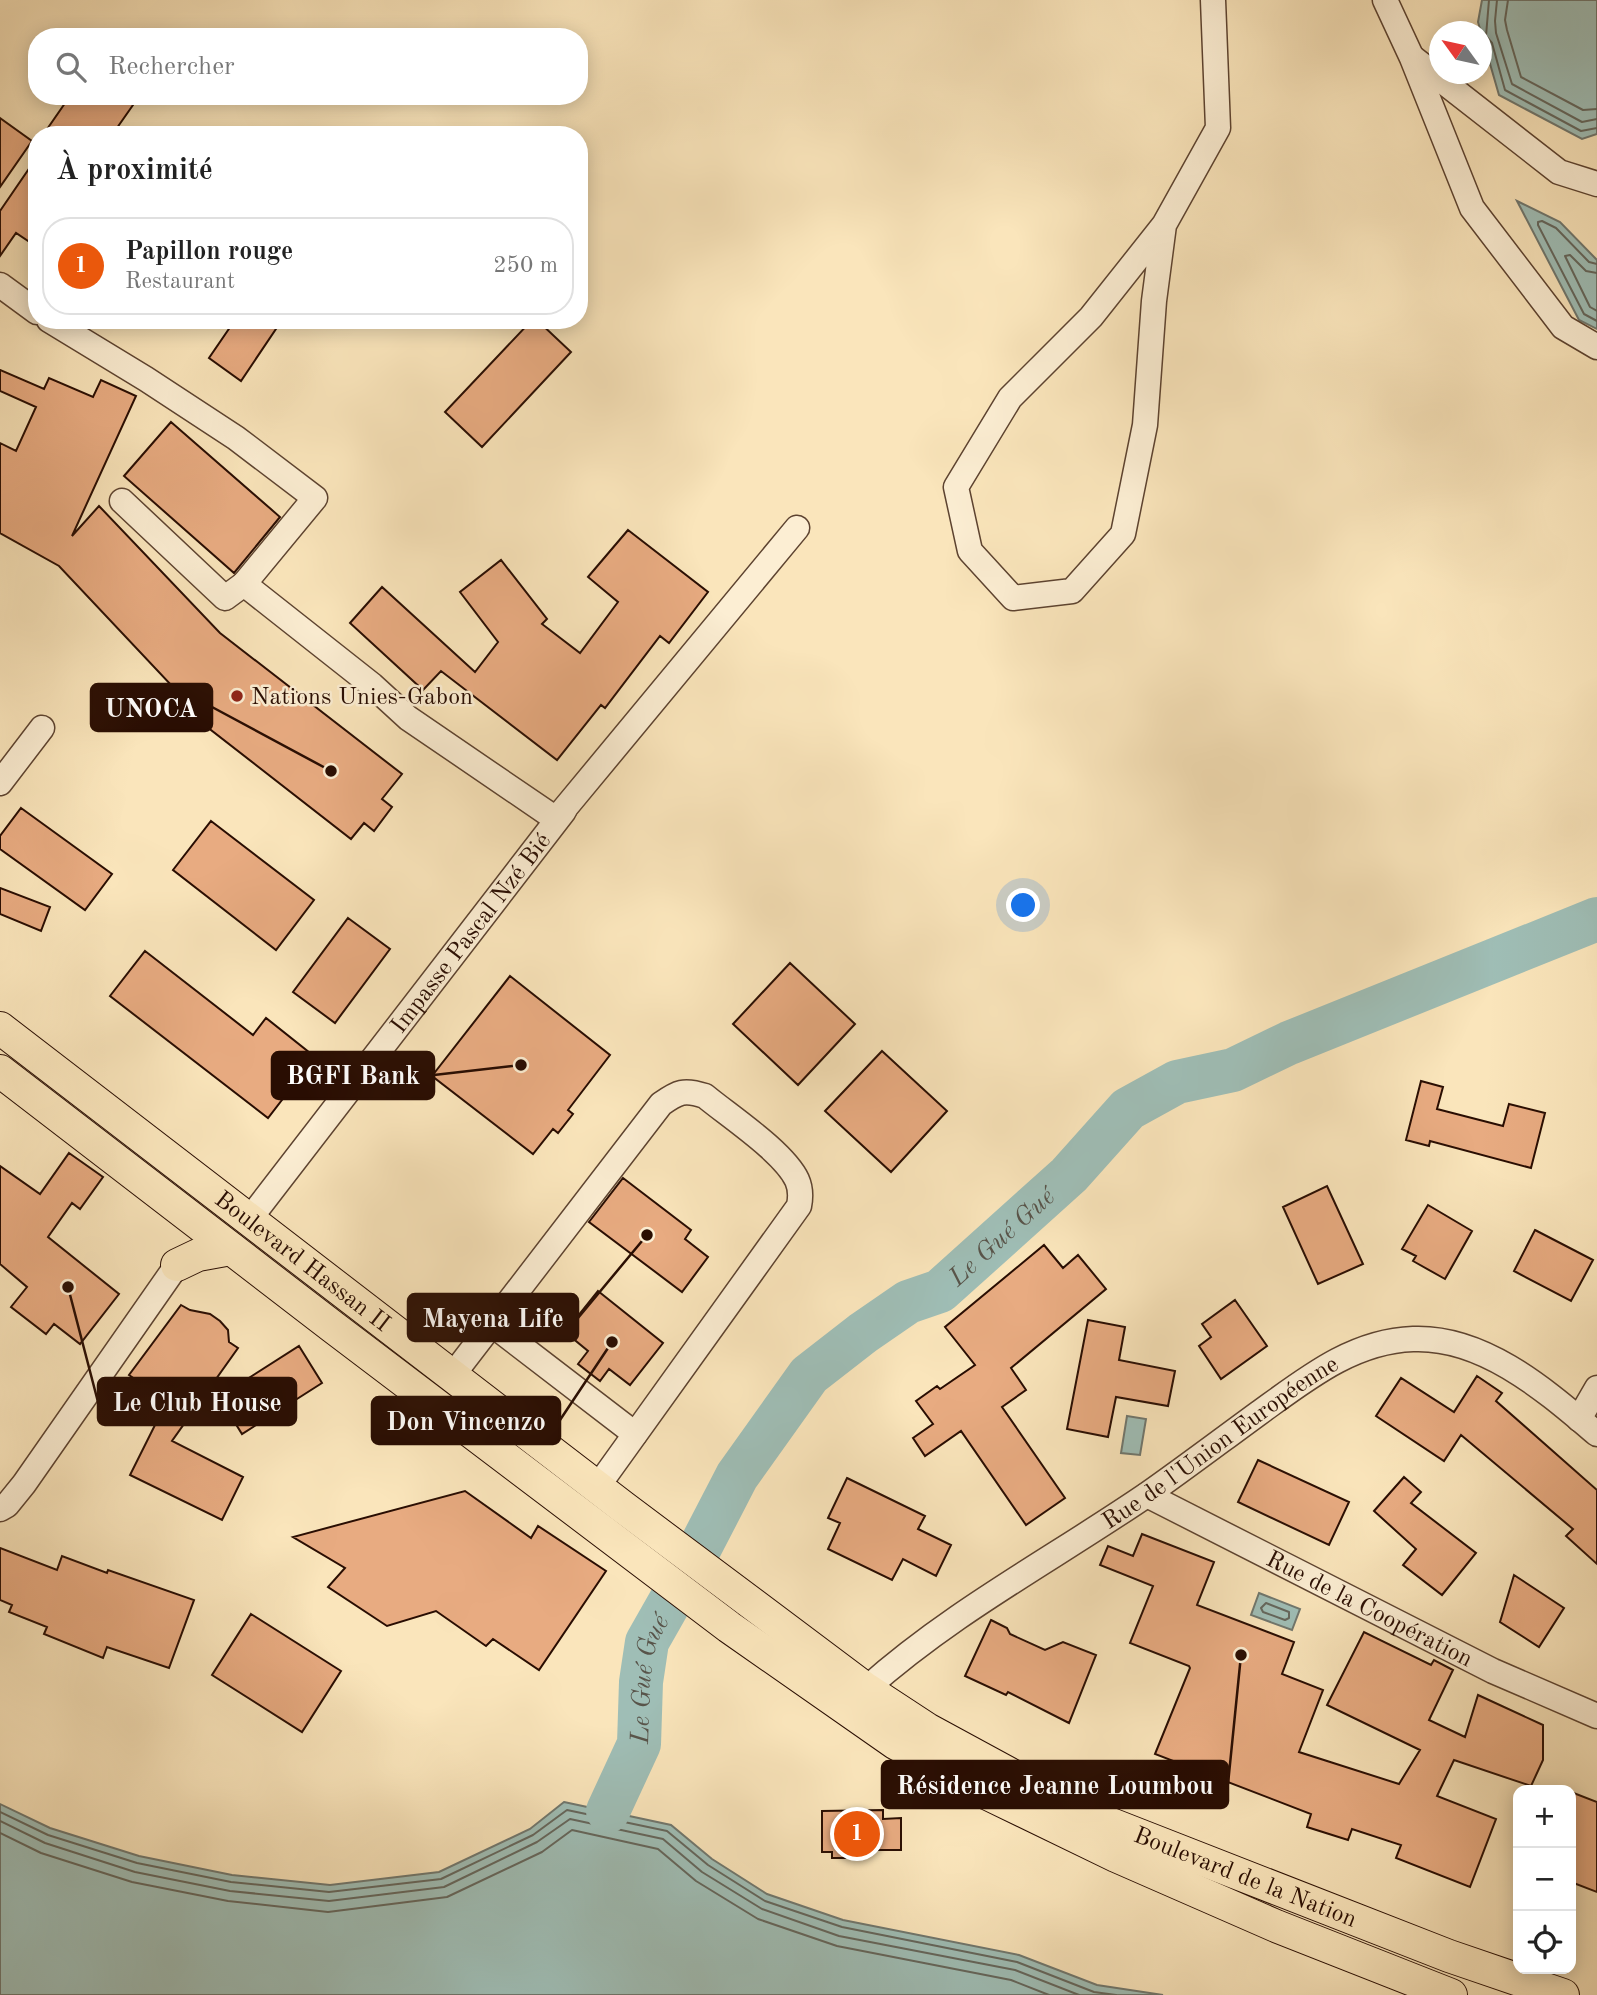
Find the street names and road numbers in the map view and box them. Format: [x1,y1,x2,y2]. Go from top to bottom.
street label: Impasse Pascal Nzé Bié [387,829,556,1038]
street label: Boulevard Hassan II [210,1188,394,1337]
street label: Rue de l'Union Européenne [1099,1353,1343,1535]
street label: Rue de la Coopération [1262,1548,1476,1673]
street label: Boulevard de la Nation [1130,1824,1360,1933]

